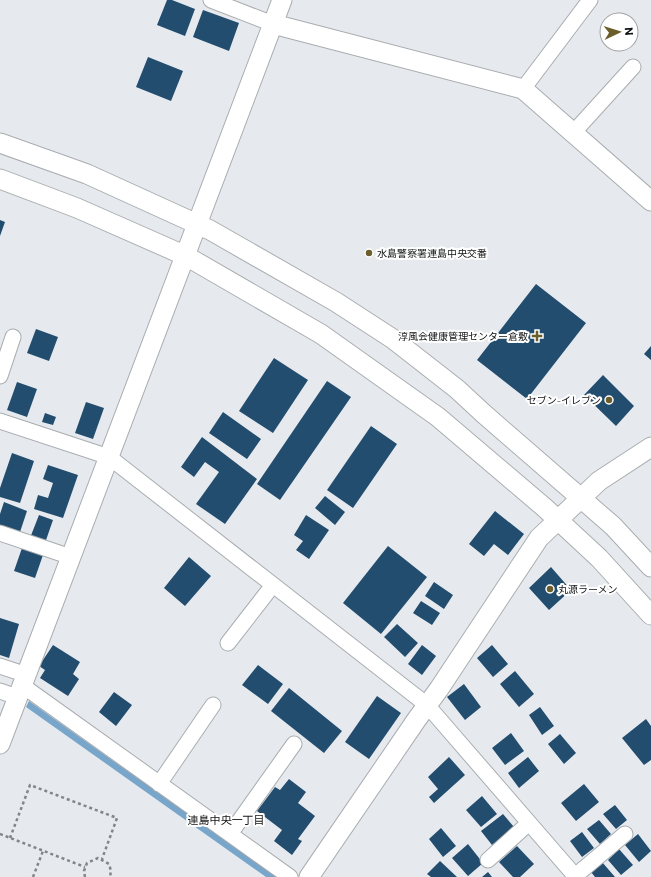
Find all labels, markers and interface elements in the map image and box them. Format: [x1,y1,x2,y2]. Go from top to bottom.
north arrow [599,12,639,52]
text: N [623,27,636,36]
place label: 水島警察署連島中央交番 [377,247,487,259]
marker: 水島警察署連島中央交番 [364,248,374,258]
place label: 淳風会健康管理センター倉敷 [398,330,528,342]
marker: 淳風会健康管理センター倉敷 [531,330,543,342]
place label: セブン-イレブン [527,394,601,406]
marker: セブン-イレブン [604,395,614,405]
place label: 丸源ラーメン [558,583,618,595]
marker: 丸源ラーメン [545,584,555,594]
district label: 連島中央一丁目 [188,813,265,826]

